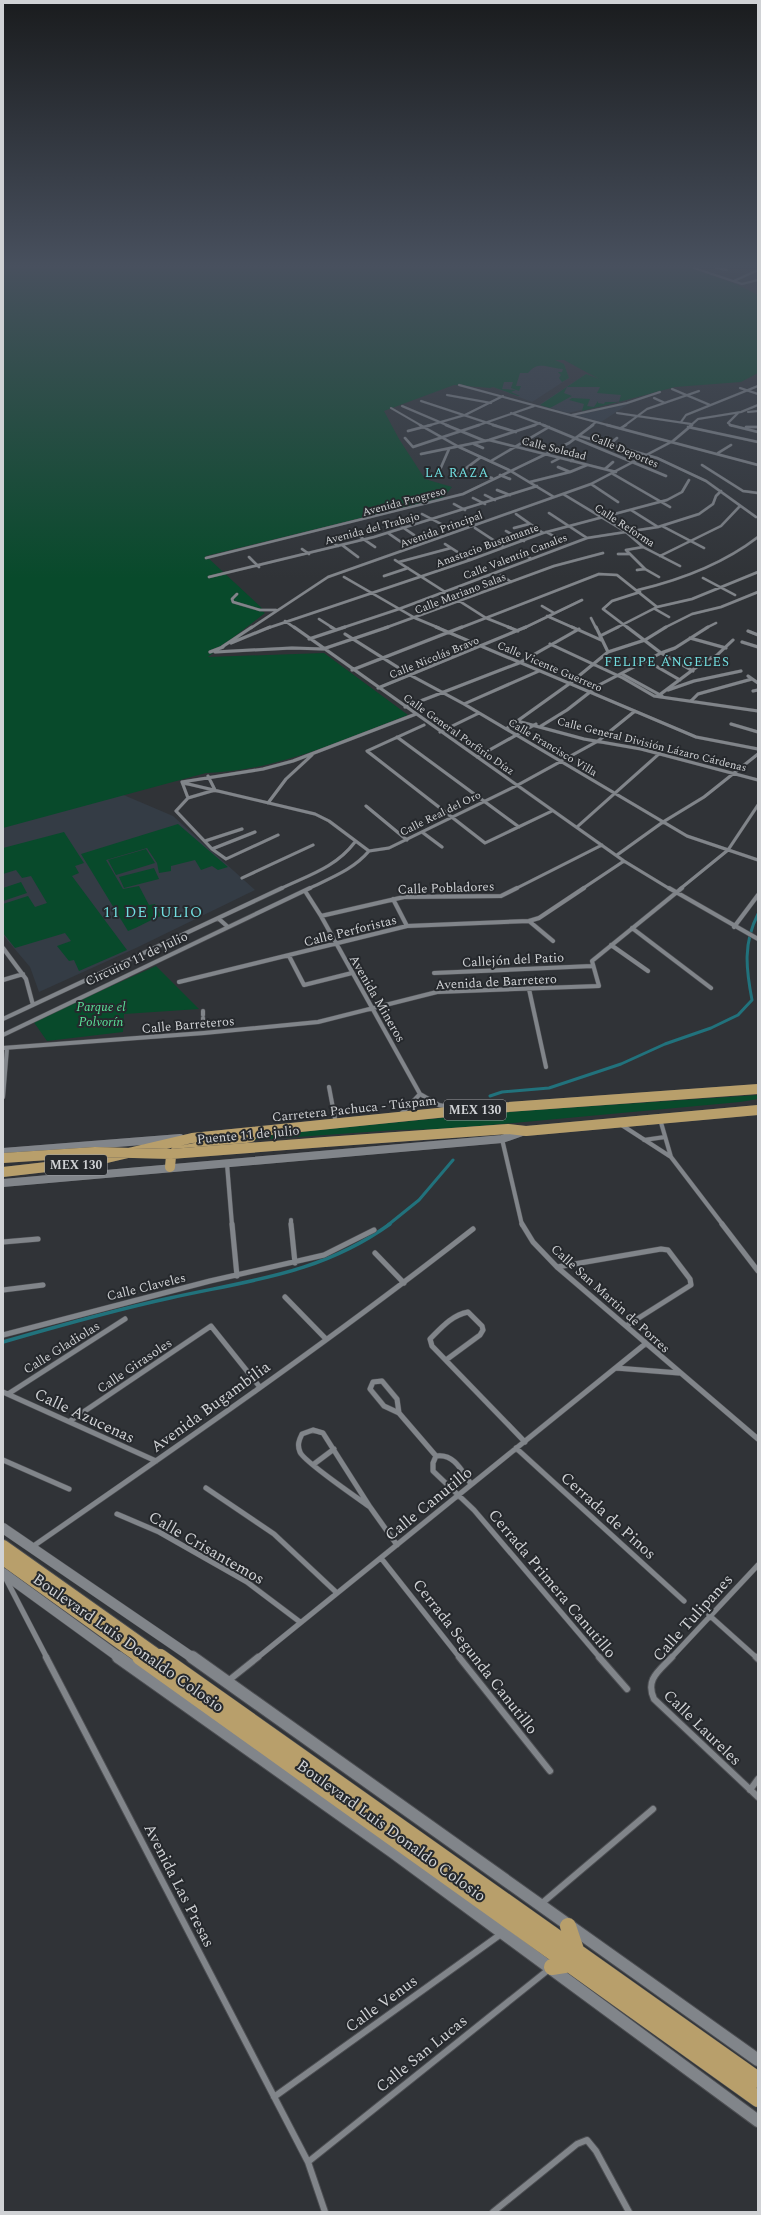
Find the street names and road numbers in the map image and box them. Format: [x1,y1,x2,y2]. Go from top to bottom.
street label: Calle Deportes [588,429,661,472]
street label: Calle Soledad [520,432,588,465]
street label: Avenida Progreso [360,482,448,521]
street label: Calle Reforma [591,499,659,552]
street label: Avenida Principal [397,507,485,552]
street label: Avenida del Trabajo [323,508,422,549]
street label: Anastacio Bustamante [433,519,541,572]
street label: Calle Valentín Canales [461,529,570,584]
street label: Calle Mariano Salas [412,568,508,619]
street label: Calle Nicolás Bravo [387,632,482,683]
street label: Calle Vicente Guerrero [495,637,605,696]
street label: Calle General Porfirio Díaz [400,689,518,779]
street label: Calle General División Lázaro Cárdenas [555,713,748,776]
street label: Calle Francisco Villa [505,714,601,781]
street label: Calle Real del Oro [397,786,484,840]
street label: Calle Pobladores [397,876,495,900]
street label: Calle Perforistas [302,910,399,952]
street label: Circuito 11 de Julio [82,926,191,991]
street label: Callejón del Patio [461,947,565,973]
street label: Avenida Mineros [344,951,410,1046]
street label: Avenida de Barretero [435,969,557,995]
street label: Calle Barreteros [141,1011,235,1039]
street label: Carretera Pachuca - Túxpam [271,1090,437,1128]
road number: MEX 130 [444,1100,506,1120]
street label: Puente 11 de julio [196,1121,300,1149]
road number: MEX 130 [45,1155,107,1175]
street label: Calle San Martin de Porres [546,1240,675,1358]
street label: Calle Claveles [105,1267,188,1306]
street label: Calle Gladiolas [19,1316,104,1379]
street label: Calle Girasoles [93,1333,176,1398]
street label: Avenida Bugambilia [146,1355,276,1458]
street label: Calle Azucenas [30,1382,139,1450]
street label: Calle Canutillo [380,1461,478,1547]
street label: Cerrada de Pinos [555,1466,662,1565]
street label: Cerrada Primera Canutillo [482,1504,622,1664]
street label: Calle Crisantemos [144,1505,269,1591]
street label: Boulevard Luis Donaldo Colosio [28,1567,229,1718]
street label: Calle Tulipanes [647,1568,739,1667]
street label: Cerrada Segunda Canutillo [407,1574,544,1740]
street label: Calle Laureles [658,1684,747,1771]
street label: Boulevard Luis Donaldo Colosio [292,1754,491,1908]
street label: Avenida Las Presas [137,1819,221,1952]
street label: Calle Venus [340,1969,423,2038]
street label: Calle San Lucas [371,2009,473,2098]

